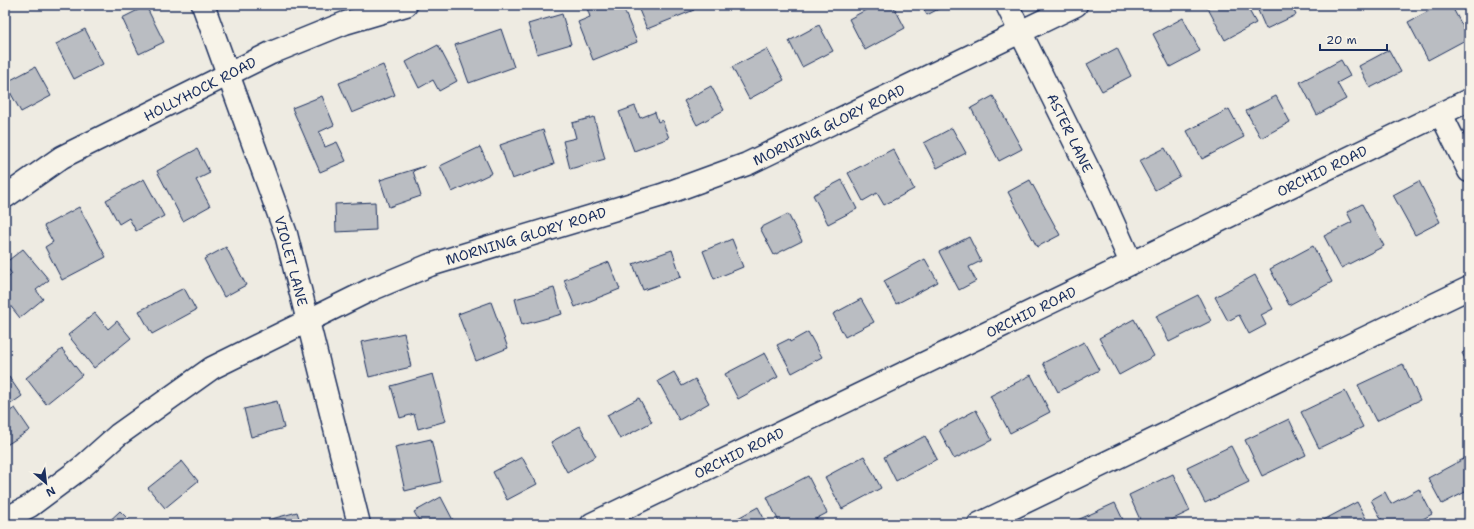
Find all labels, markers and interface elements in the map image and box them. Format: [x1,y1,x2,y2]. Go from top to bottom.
scale bar [1320,26,1387,52]
text: 20 m [1326,32,1357,48]
street label: HOLLYHOCK ROAD [141,53,259,125]
street label: MORNING GLORY ROAD [750,80,908,170]
street label: ASTER LANE [1043,90,1097,176]
street label: ORCHID ROAD [1274,141,1370,201]
street label: MORNING GLORY ROAD [443,203,609,269]
street label: VIOLET LANE [270,214,312,308]
street label: ORCHID ROAD [983,282,1079,342]
street label: ORCHID ROAD [691,423,787,483]
north arrow [26,463,66,503]
text: N [43,483,58,500]

